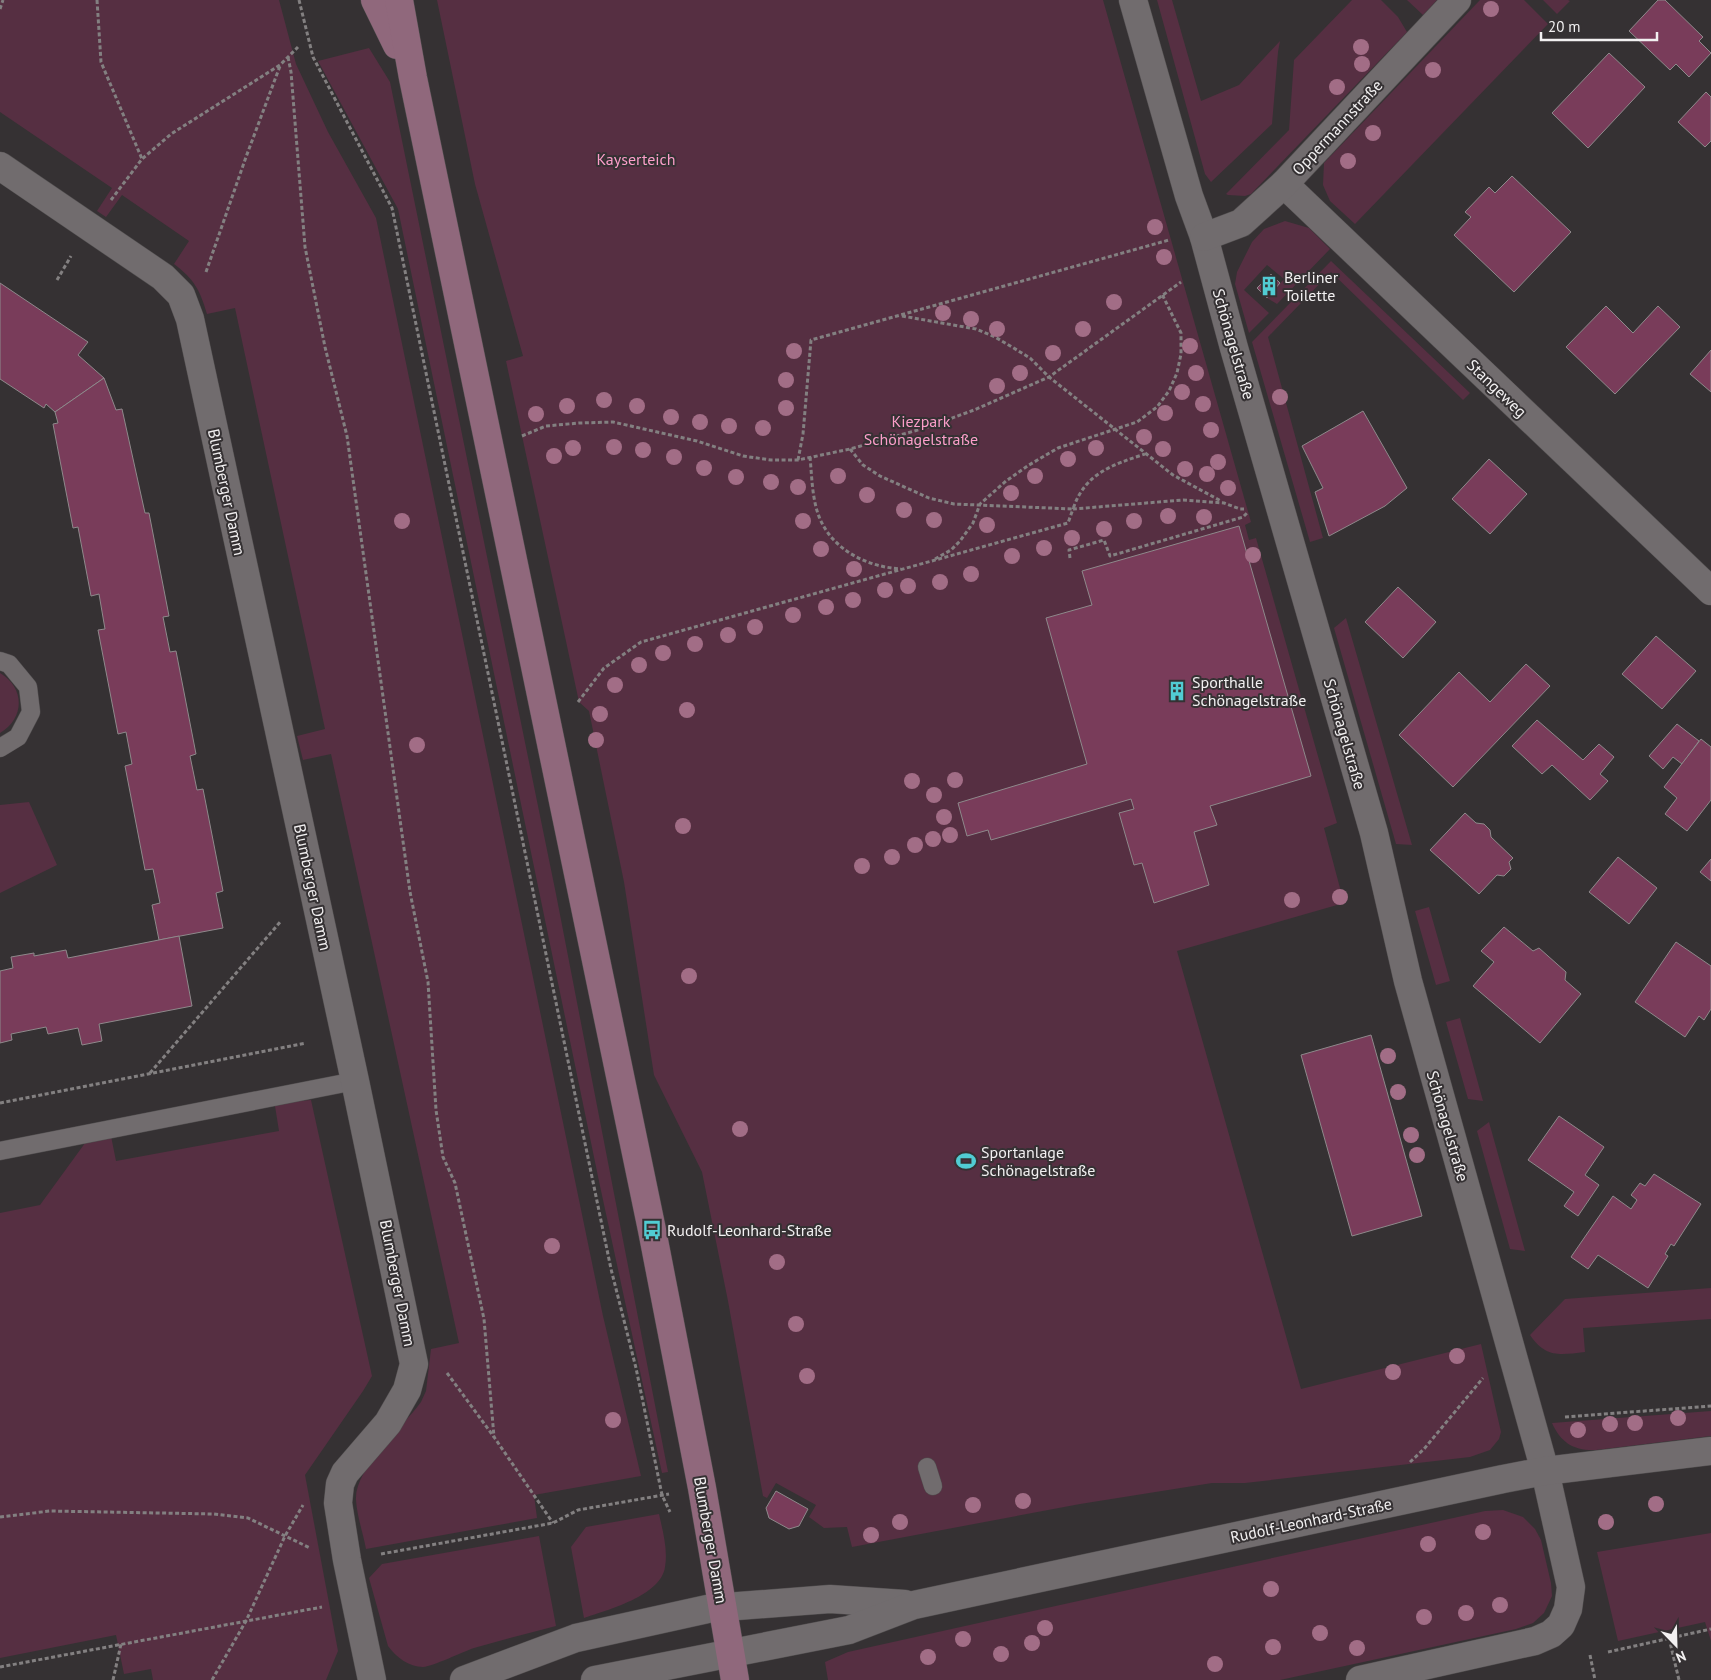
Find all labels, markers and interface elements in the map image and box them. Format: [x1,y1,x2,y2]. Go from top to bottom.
scale bar [1541,10,1657,42]
text: 20 m [1548,17,1581,36]
street label: Oppermannstraße [1288,75,1386,179]
park label: Kayserteich [596,149,676,169]
place label: Berliner Toilette [1284,267,1339,305]
building icon: Berliner Toilette [1258,275,1280,297]
street label: Schönagelstraße [1209,286,1259,402]
street label: Stangeweg [1463,355,1531,421]
park label: Kiezpark Schönagelstraße [864,411,978,449]
street label: Blumberger Damm [204,427,250,557]
place label: Sporthalle Schönagelstraße [1192,672,1306,710]
street label: Schönagelstraße [1320,676,1370,792]
building icon: Sporthalle Schönagelstraße [1166,680,1188,702]
street label: Blumberger Damm [290,822,336,952]
street label: Schönagelstraße [1423,1068,1473,1184]
place label: Sportanlage Schönagelstraße [981,1142,1095,1180]
sports icon: Sportanlage Schönagelstraße [955,1150,977,1172]
street label: Blumberger Damm [376,1218,420,1348]
bus stop icon: Rudolf-Leonhard-Straße [641,1219,663,1241]
place label: Rudolf-Leonhard-Straße [667,1220,832,1240]
street label: Blumberger Damm [690,1475,732,1605]
street label: Rudolf-Leonhard-Straße [1228,1493,1394,1547]
north arrow [1651,1620,1701,1670]
text: N [1673,1647,1689,1667]

